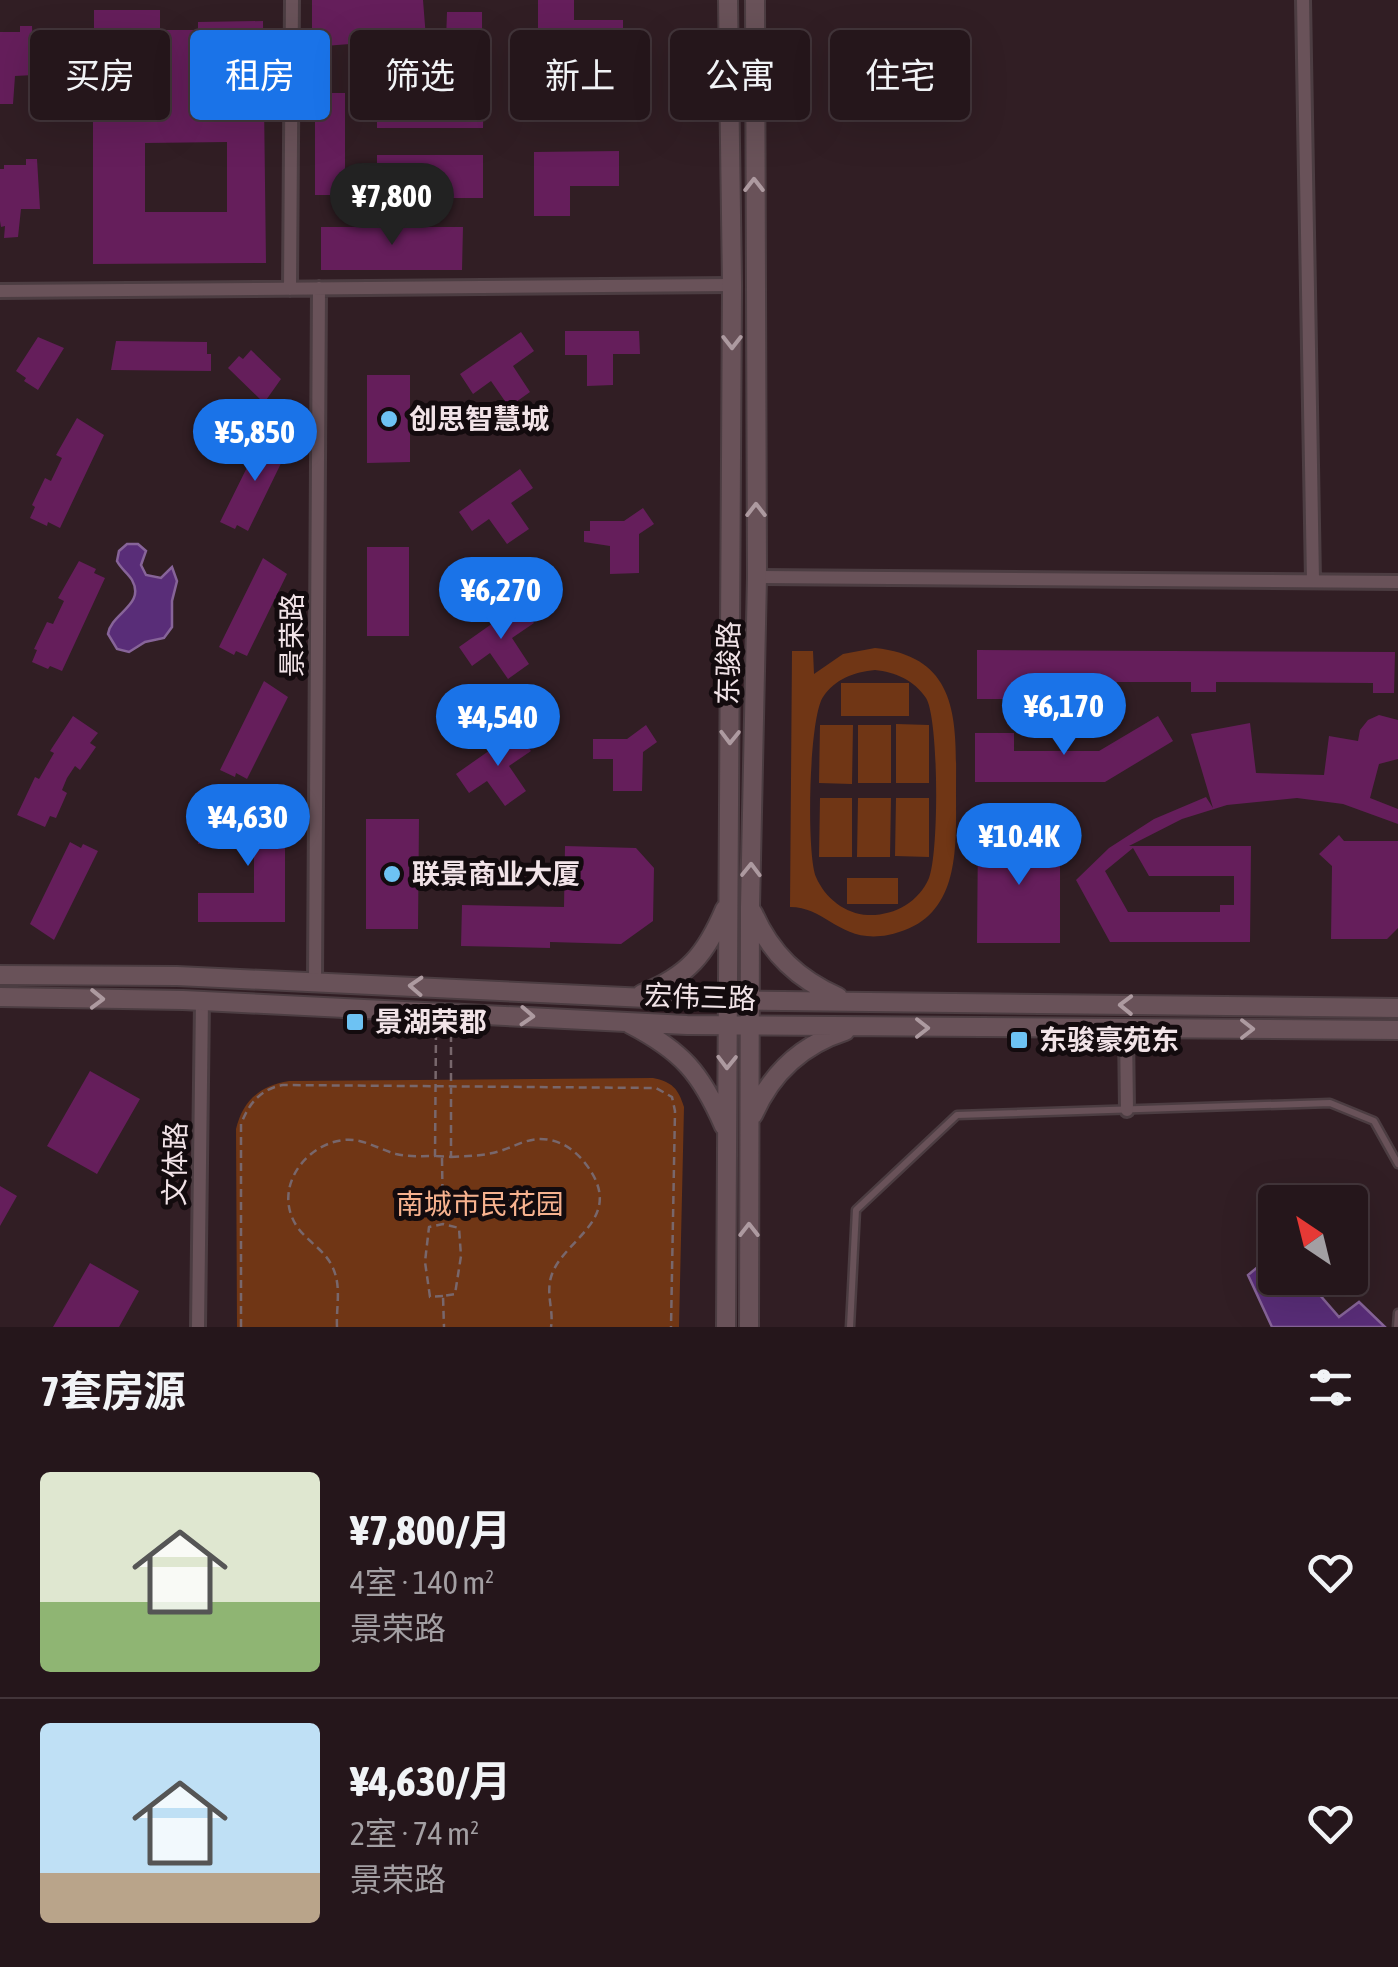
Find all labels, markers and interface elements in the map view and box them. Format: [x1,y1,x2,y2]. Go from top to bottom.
chip: 买房 [30,30,170,120]
chip: 租房 [190,30,330,120]
chip: 筛选 [350,30,490,120]
chip: 新上 [510,30,650,120]
chip: 公寓 [670,30,810,120]
chip: 住宅 [830,30,970,120]
pin: ¥7,800 [311,163,473,248]
one-way arrow [743,176,765,192]
text: ¥7,800 [352,177,432,214]
one-way arrow [721,336,743,351]
pin: ¥5,850 [174,399,336,484]
place label: 创思智慧城 [409,403,549,435]
marker: 创思智慧城 [378,408,400,430]
text: ¥5,850 [215,413,295,450]
one-way arrow [746,501,767,517]
pin: ¥6,270 [420,557,582,642]
text: ¥6,270 [461,571,541,608]
street label: 景荣路 [276,593,308,677]
street label: 东骏路 [711,621,745,705]
pin: ¥6,170 [983,673,1145,758]
pin: ¥4,540 [417,684,579,769]
text: ¥6,170 [1024,687,1104,724]
text: ¥4,540 [458,698,538,735]
one-way arrow [719,730,740,746]
pin: ¥4,630 [167,784,329,869]
text: ¥4,630 [208,798,288,835]
pin: ¥10.4K [938,803,1100,888]
text: ¥10.4K [979,817,1059,854]
place label: 联景商业大厦 [412,858,580,890]
one-way arrow [740,861,761,877]
marker: 联景商业大厦 [381,863,403,885]
one-way arrow [407,976,423,997]
street label: 宏伟三路 [643,979,757,1015]
one-way arrow [90,988,106,1010]
one-way arrow [1117,994,1133,1015]
one-way arrow [520,1005,536,1026]
place label: 景湖荣郡 [375,1006,487,1038]
marker: 景湖荣郡 [344,1011,366,1033]
one-way arrow [914,1017,930,1039]
one-way arrow [1239,1019,1255,1040]
place label: 东骏豪苑东 [1039,1024,1179,1056]
marker: 东骏豪苑东 [1008,1029,1030,1051]
one-way arrow [716,1056,738,1071]
street label: 文体路 [158,1122,192,1206]
north arrow [1258,1185,1368,1295]
map controls [1258,1185,1368,1295]
park label: 南城市民花园 [396,1188,564,1220]
one-way arrow [738,1221,760,1236]
icon: filters [1303,1360,1358,1415]
text: 7套房源 [40,1367,186,1415]
text: ¥7,800/月 [350,1506,511,1554]
icon: home [120,1512,240,1632]
icon: heart [1303,1545,1358,1600]
text: 4室 · 140 m² [350,1564,494,1601]
text: 景荣路 [350,1610,446,1647]
text: ¥4,630/月 [350,1757,511,1805]
icon: home [120,1763,240,1883]
icon: heart [1303,1796,1358,1851]
text: 2室 · 74 m² [350,1815,479,1852]
text: 景荣路 [350,1861,446,1898]

